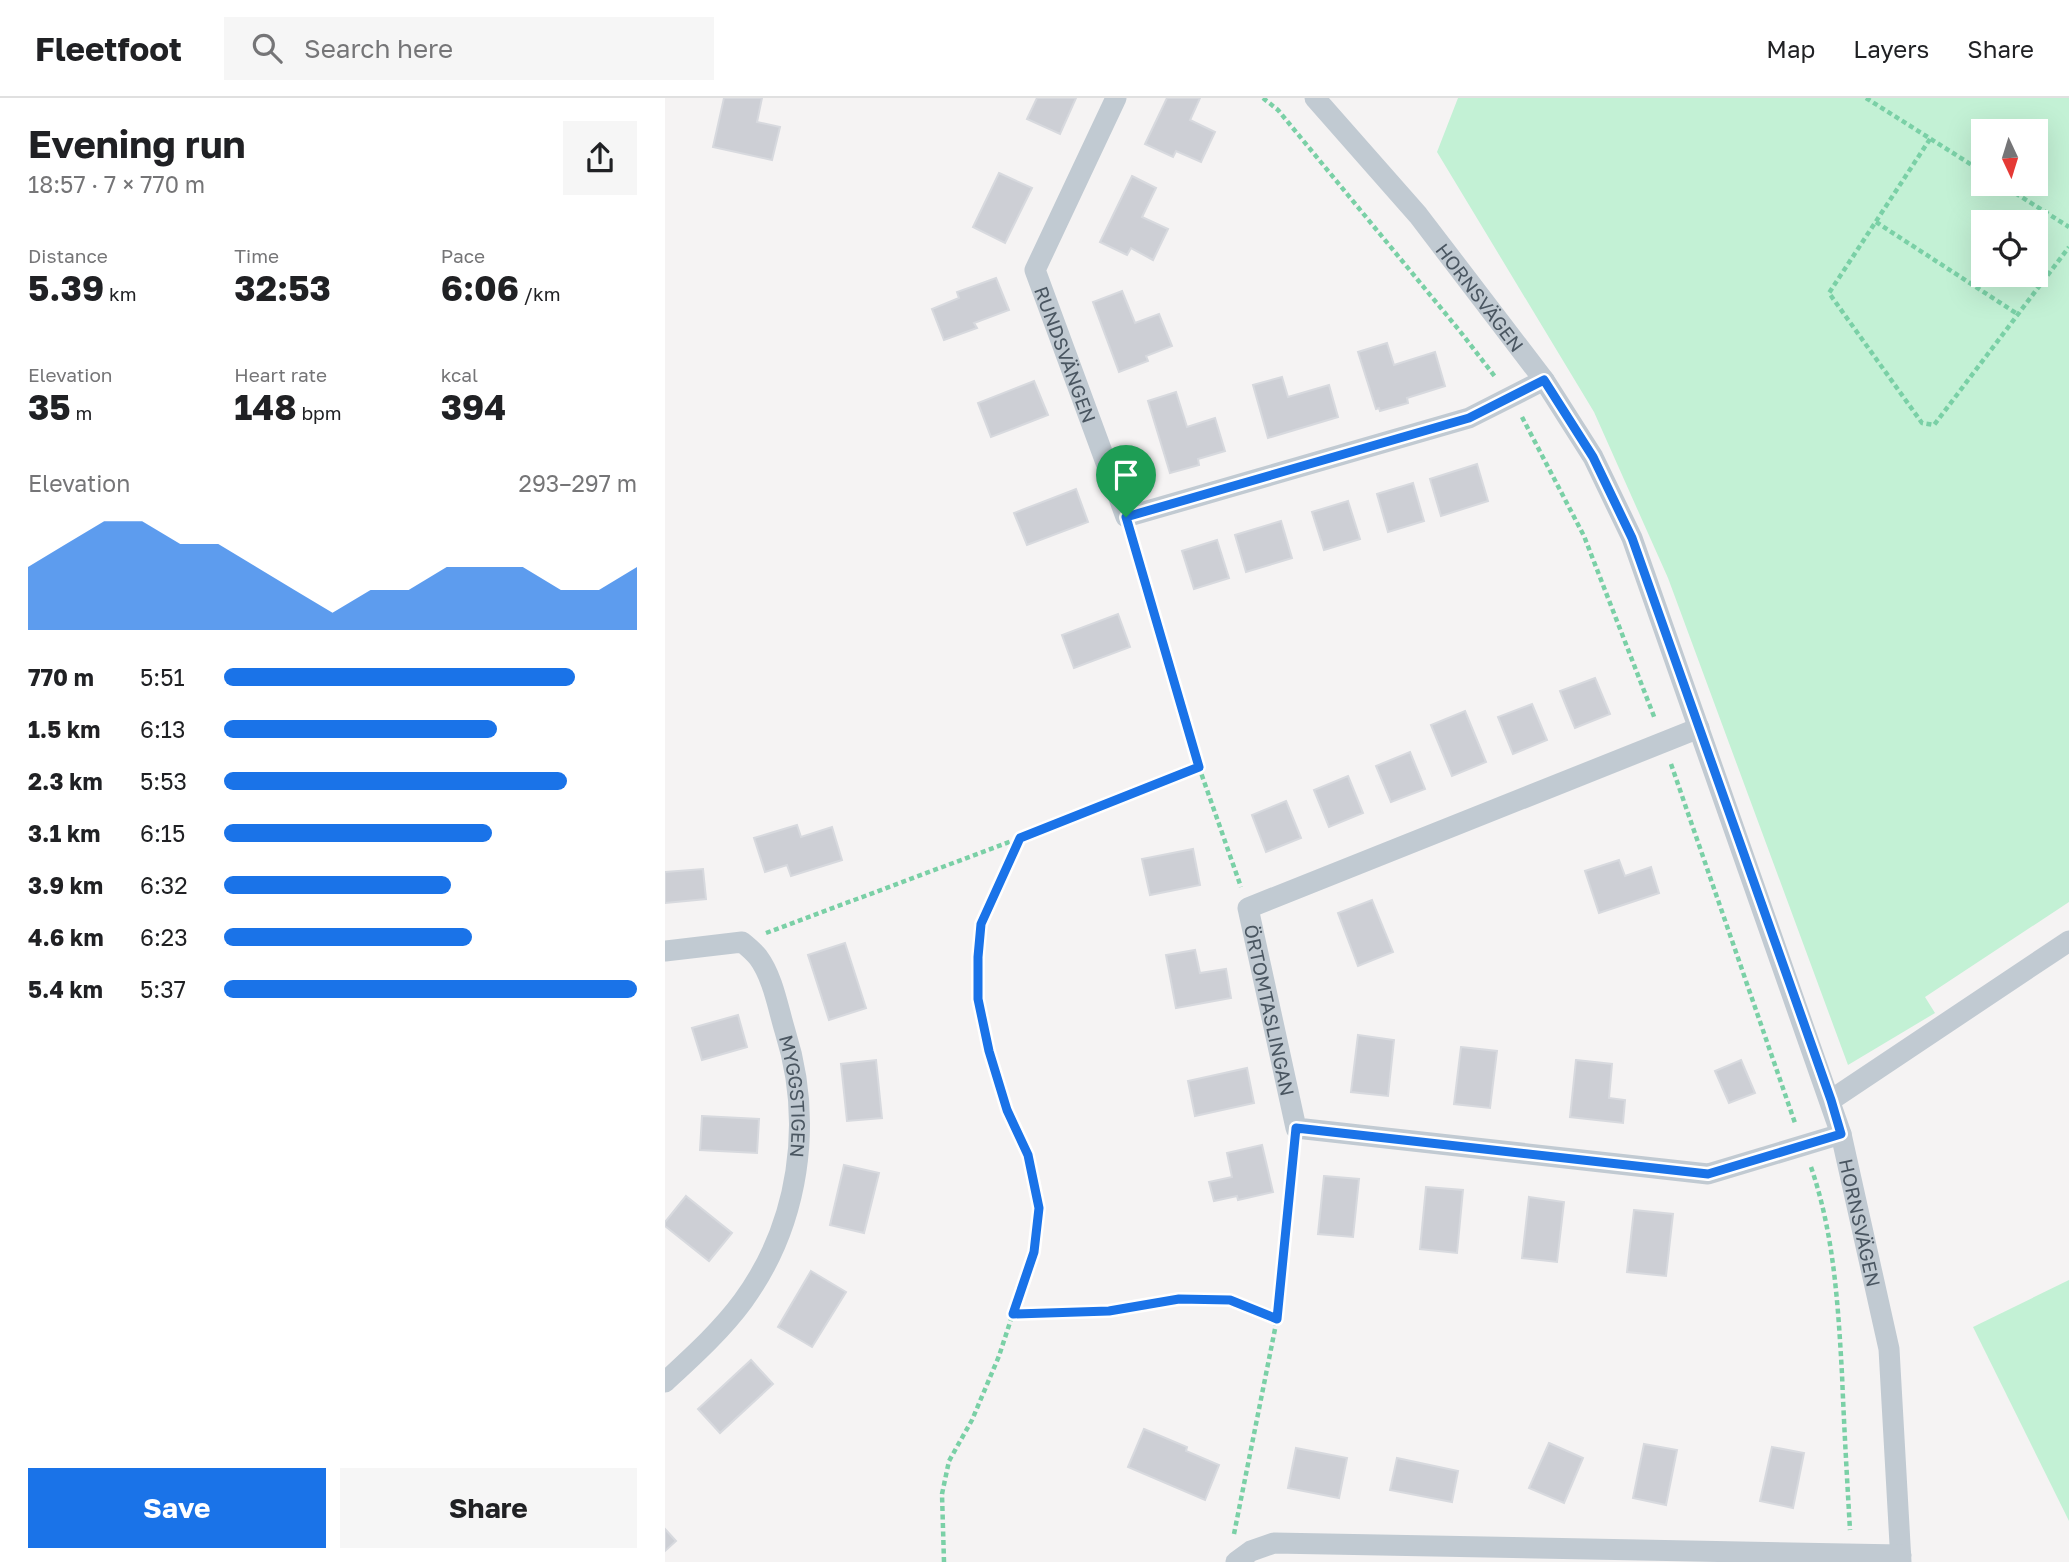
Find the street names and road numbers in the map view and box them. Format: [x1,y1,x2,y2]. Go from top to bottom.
street label: HORNSVÄGEN [1432,238,1529,356]
street label: RUNDSVÄNGEN [1030,283,1102,426]
street label: ÖRTOMTASLINGAN [1240,922,1300,1098]
street label: MYGGSTIGEN [775,1032,811,1159]
street label: HORNSVÄGEN [1835,1156,1886,1289]

